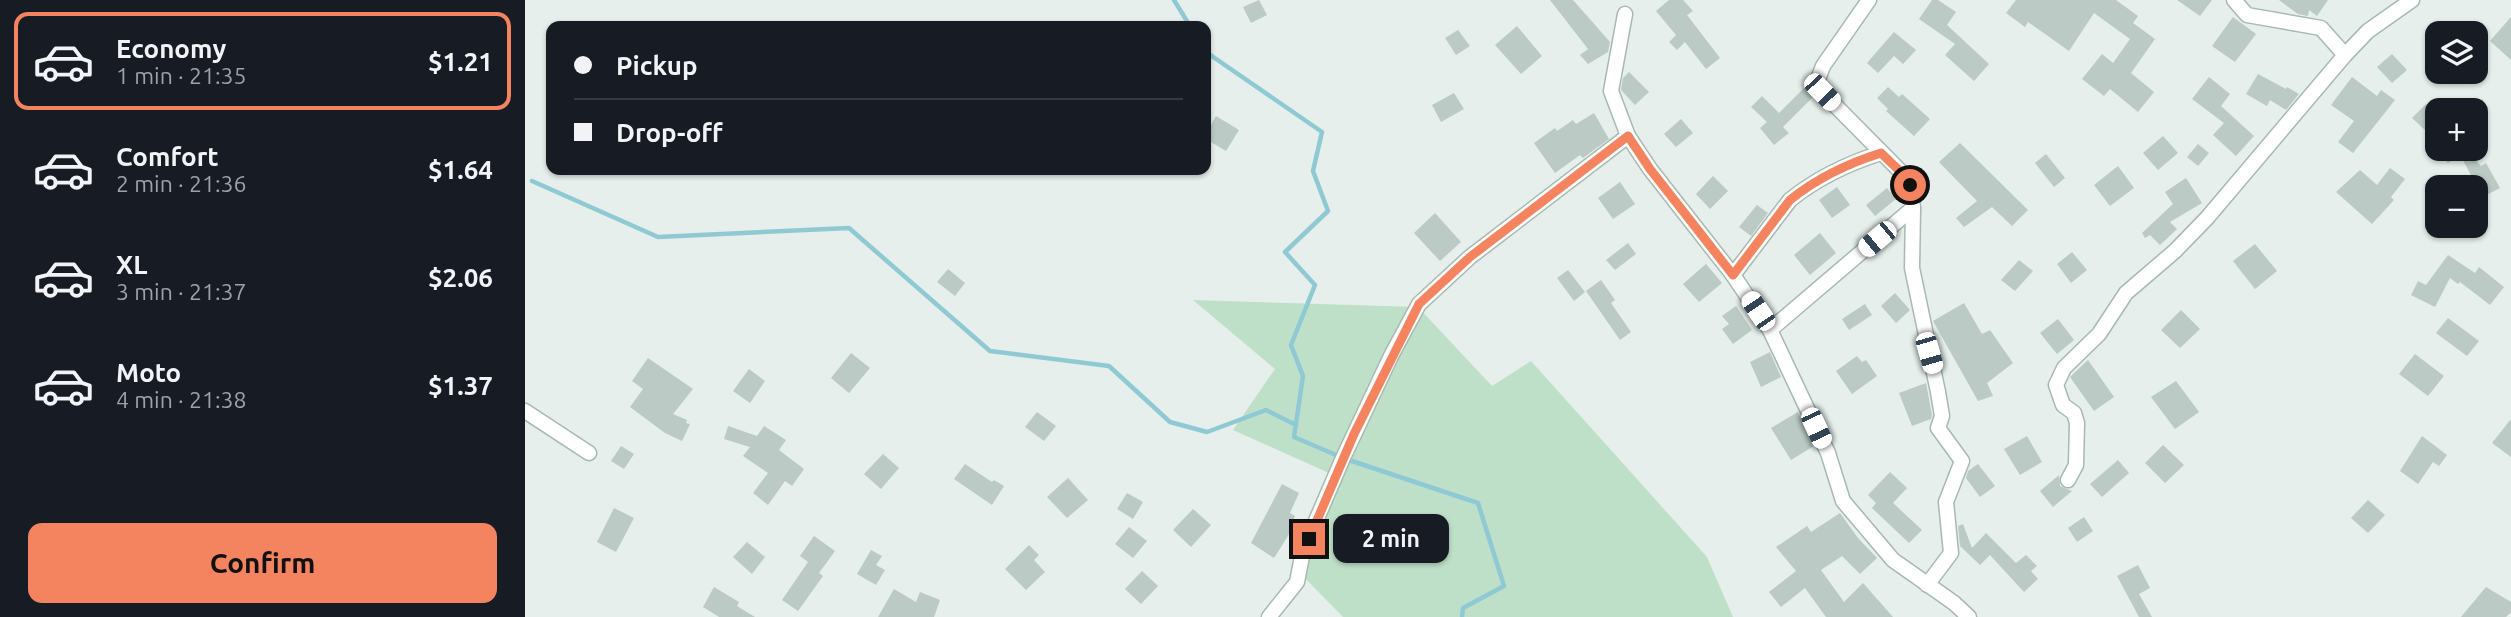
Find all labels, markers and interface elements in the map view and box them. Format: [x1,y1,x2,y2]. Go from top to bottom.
map controls [2425,21,2488,238]
button: layers [2425,21,2488,84]
icon: car [32,30,95,93]
text: Economy [116,34,226,63]
text: $1.21 [428,47,493,76]
text: Pickup [616,51,698,80]
text: 1 min · 21:35 [116,63,247,88]
car [1800,70,1845,114]
button: + [2425,98,2488,161]
text: Drop-off [616,118,723,147]
icon: car [32,138,95,201]
text: Comfort [116,142,219,171]
text: $1.64 [428,155,493,184]
route start [1894,169,1926,201]
text: 2 min · 21:36 [116,171,247,196]
button: − [2425,175,2488,238]
car [1855,217,1900,261]
icon: car [32,246,95,309]
text: XL [116,250,147,279]
text: $2.06 [428,263,493,292]
text: 3 min · 21:37 [116,279,247,304]
car [1738,288,1779,334]
car [1914,330,1945,376]
icon: car [32,354,95,417]
text: Moto [116,358,181,387]
text: $1.37 [428,371,493,400]
text: 4 min · 21:38 [116,387,247,412]
car [1798,405,1835,451]
callout: 2 min [1333,514,1449,564]
button: Confirm [28,523,497,603]
route end [1293,523,1325,555]
text: 2 min [1362,526,1420,551]

